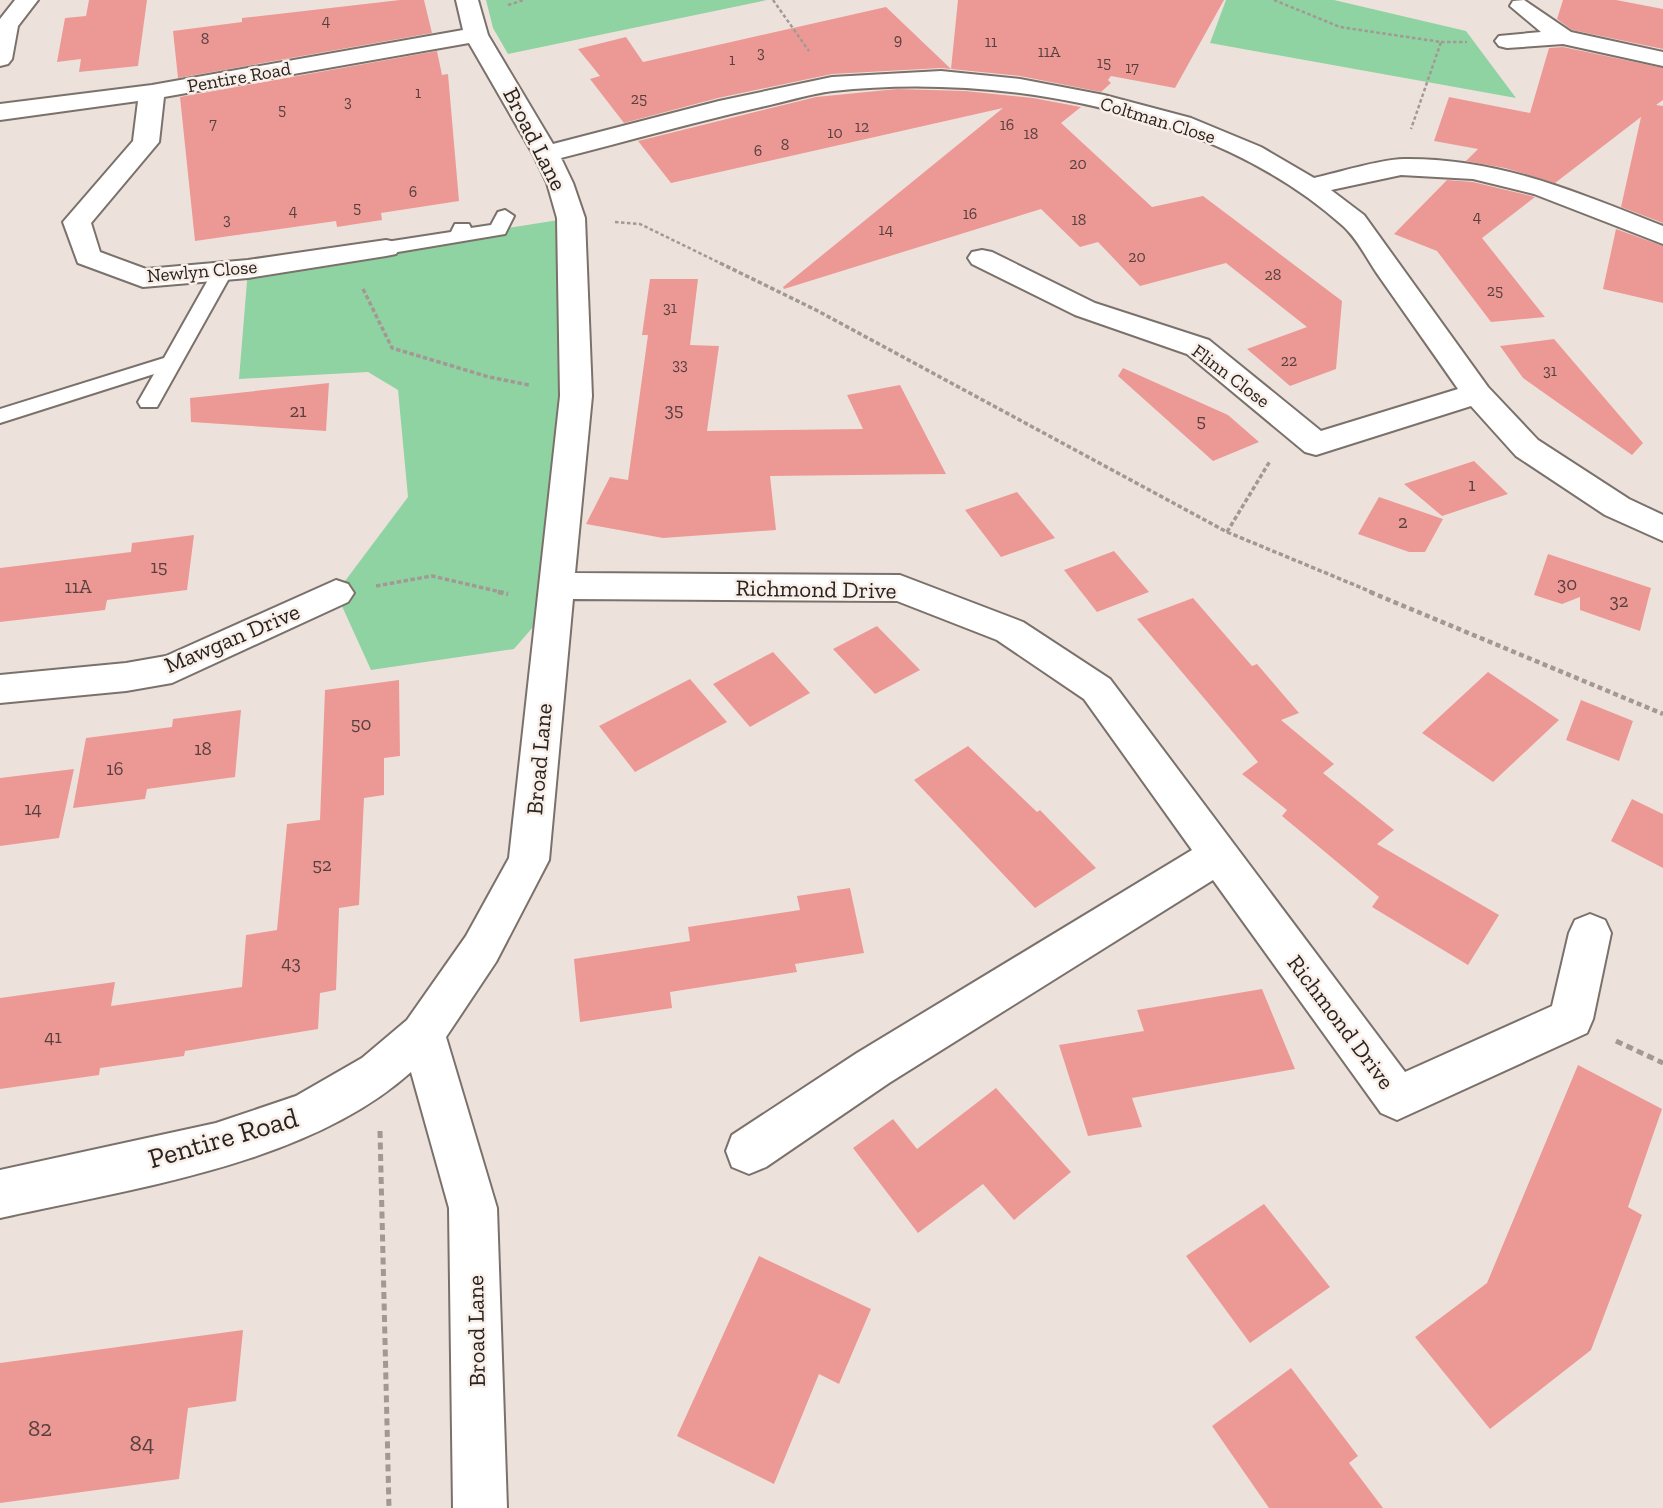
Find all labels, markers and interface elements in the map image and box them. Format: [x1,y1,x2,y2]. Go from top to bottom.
house number: 4 [322,11,331,30]
house number: 8 [201,29,209,48]
house number: 9 [894,30,902,49]
house number: 11 [985,32,997,51]
house number: 11A [1038,42,1061,61]
house number: 3 [757,43,765,62]
house number: 1 [729,50,735,69]
house number: 15 [1097,53,1111,72]
street label: Pentire Road [185,56,293,97]
house number: 17 [1125,58,1139,77]
house number: 1 [415,83,421,102]
street label: Broad Lane [497,83,573,195]
house number: 25 [631,89,647,108]
house number: 3 [344,92,352,111]
street label: Coltman Close [1098,92,1218,148]
house number: 5 [278,100,286,119]
house number: 7 [209,114,217,133]
house number: 16 [1000,115,1014,134]
house number: 12 [855,117,869,136]
house number: 10 [827,123,843,142]
house number: 18 [1024,124,1038,143]
house number: 8 [781,135,789,154]
house number: 6 [754,141,762,160]
house number: 20 [1069,154,1087,173]
house number: 6 [409,182,417,201]
house number: 5 [353,198,361,217]
house number: 4 [289,201,298,220]
house number: 16 [963,204,977,223]
house number: 4 [1473,207,1482,226]
house number: 3 [223,210,231,229]
house number: 18 [1072,210,1086,229]
house number: 14 [879,220,894,239]
house number: 20 [1128,247,1146,266]
street label: Newlyn Close [146,255,258,287]
house number: 28 [1265,265,1281,284]
house number: 25 [1487,281,1503,300]
house number: 31 [663,298,677,317]
street label: Flinn Close [1188,339,1274,413]
house number: 22 [1281,351,1297,370]
house number: 33 [672,355,688,374]
house number: 31 [1543,361,1557,380]
house number: 35 [664,398,684,421]
house number: 21 [289,399,307,422]
house number: 5 [1196,409,1206,432]
house number: 1 [1468,473,1476,496]
house number: 2 [1398,510,1408,533]
house number: 15 [150,555,168,578]
house number: 30 [1557,572,1577,595]
street label: Richmond Drive [735,574,897,604]
house number: 11A [65,575,92,598]
house number: 32 [1609,589,1629,612]
street label: Mawgan Drive [160,597,304,679]
street label: Broad Lane [520,702,558,816]
house number: 50 [351,712,371,735]
house number: 18 [194,737,212,760]
house number: 16 [106,757,124,780]
house number: 14 [24,797,42,820]
house number: 52 [312,853,332,876]
street label: Richmond Drive [1281,949,1401,1095]
house number: 43 [281,951,301,974]
house number: 41 [44,1025,62,1048]
street label: Pentire Road [144,1101,302,1175]
street label: Broad Lane [461,1275,491,1387]
house number: 82 [28,1414,52,1442]
house number: 84 [130,1429,154,1457]

